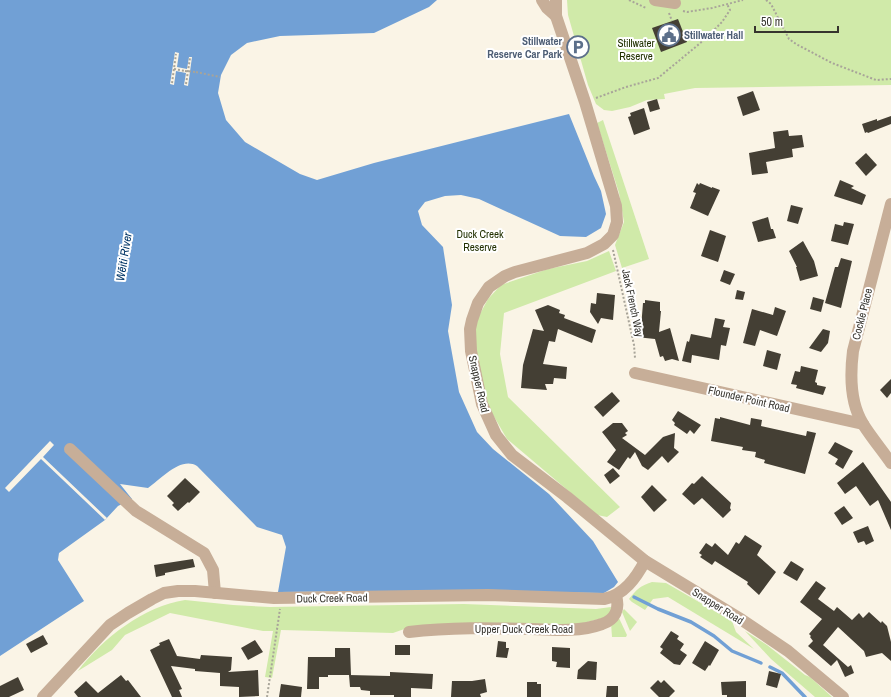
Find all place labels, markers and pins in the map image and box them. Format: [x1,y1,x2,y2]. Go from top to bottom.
public building icon: Stillwater Hall [656,22,682,48]
place label: Stillwater Hall [684,28,743,42]
place label: Stillwater Reserve Car Park [487,34,563,61]
parking icon: Stillwater Reserve Car Park [565,34,591,60]

